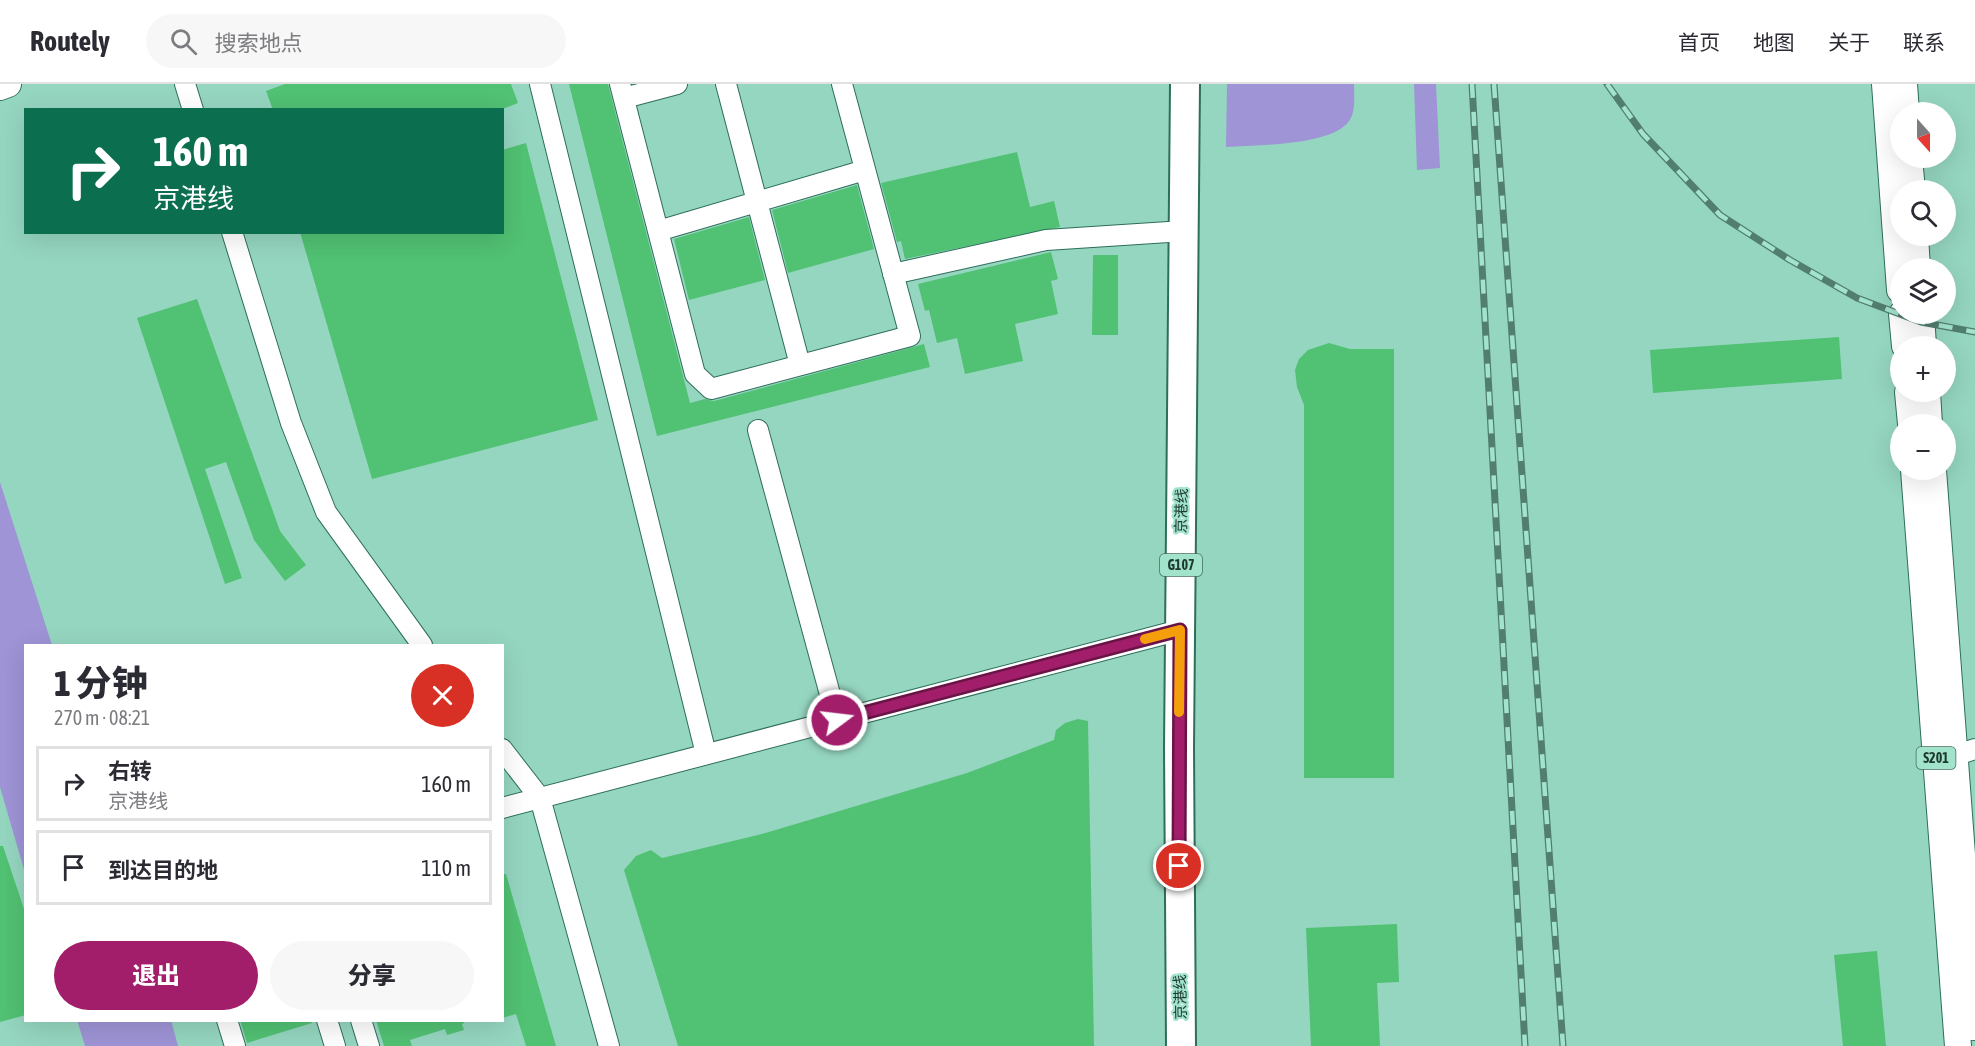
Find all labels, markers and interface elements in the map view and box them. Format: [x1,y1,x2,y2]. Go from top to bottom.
search box [146,14,566,68]
text: Routely [30,25,110,57]
icon: search [167,25,200,58]
text: 搜索地点 [215,30,303,56]
text: 首页 [1678,30,1720,54]
text: 地图 [1753,30,1795,54]
text: 关于 [1828,30,1870,54]
text: 联系 [1903,30,1945,54]
north arrow [1890,102,1956,168]
map controls [1890,102,1956,480]
text: 160 m [153,127,248,175]
icon: right [54,132,132,210]
button: search [1890,180,1956,246]
text: 京港线 [153,183,234,214]
button: layers [1890,258,1956,324]
button: + [1890,336,1956,402]
button: − [1890,414,1956,480]
street label: 京港线 [1172,488,1190,534]
road number: G107 [1160,554,1202,576]
text: 1 分钟 [54,662,148,704]
button: close [411,664,474,727]
position arrow [805,688,869,752]
text: 270 m · 08:21 [54,706,150,729]
road number: S201 [1916,747,1956,769]
text: 右转 [108,758,152,784]
icon: right [57,767,90,800]
text: 160 m [421,771,471,797]
text: 京港线 [108,789,168,812]
pin [1153,840,1204,891]
icon: arrive [1162,849,1195,882]
icon: arrive [57,851,90,884]
text: 110 m [421,855,471,881]
text: 到达目的地 [108,857,218,883]
button: 退出 [54,941,258,1010]
button: 分享 [270,941,474,1010]
street label: 京港线 [1171,974,1189,1020]

